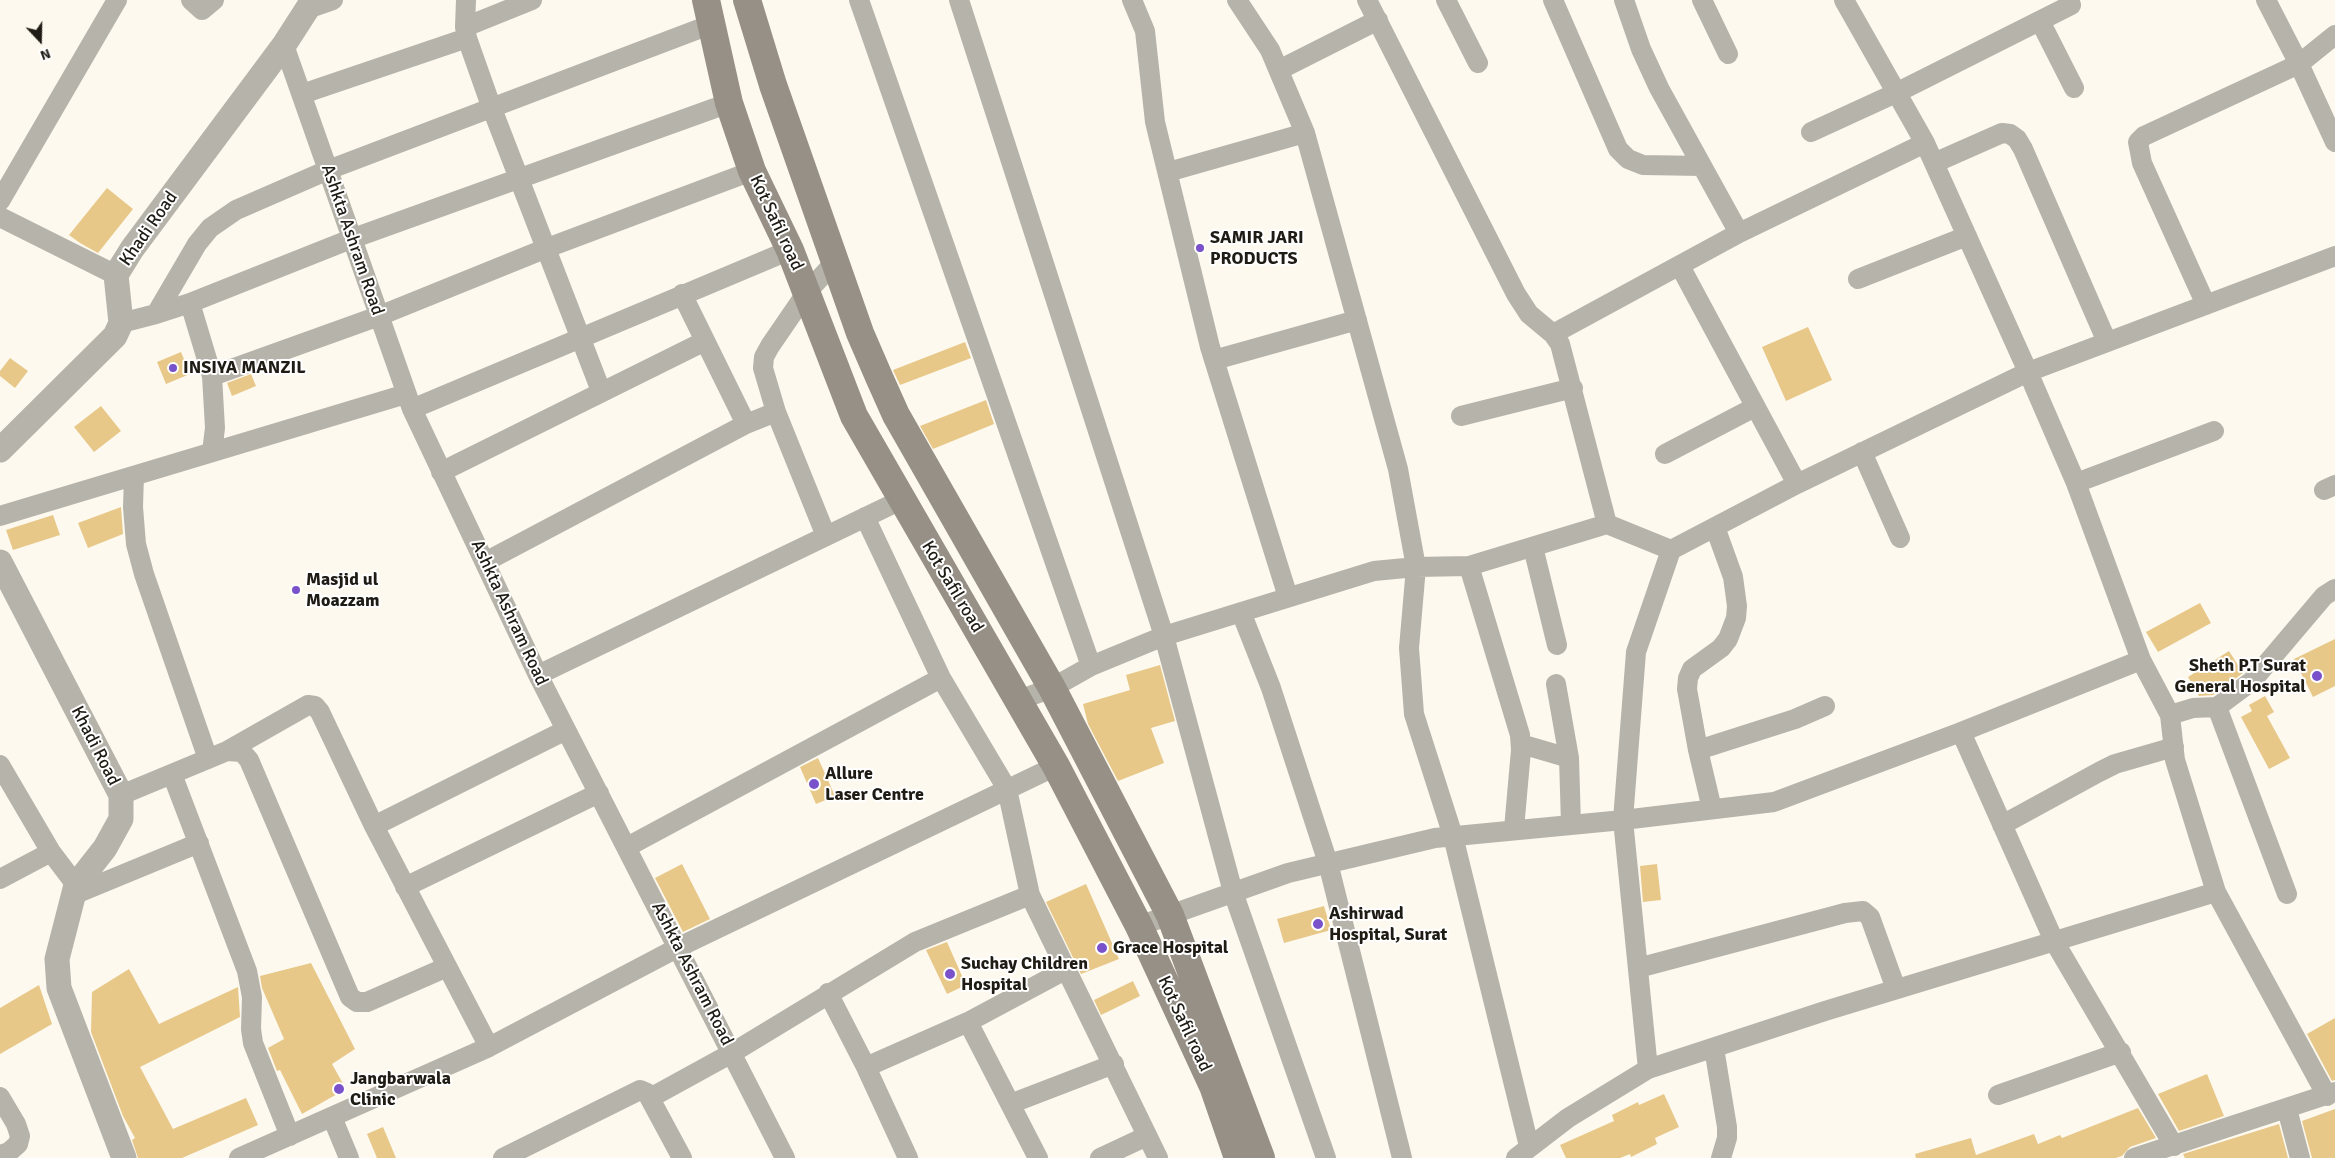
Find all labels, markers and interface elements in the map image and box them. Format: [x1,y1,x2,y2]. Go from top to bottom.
north arrow [15,15,65,65]
text: N [38,45,53,64]
street label: Ashkta Ashram Road [316,162,388,318]
street label: Kot Safil road [744,172,808,274]
street label: Khadi Road [115,187,183,271]
place label: SAMIR JARI PRODUCTS [1210,227,1304,270]
marker: SAMIR JARI PRODUCTS [1194,242,1206,254]
place label: INSIYA MANZIL [183,357,306,379]
marker: INSIYA MANZIL [167,362,179,374]
street label: Ashkta Ashram Road [466,537,552,689]
street label: Kot Safil road [916,537,988,637]
place label: Masjid ul Moazzam [306,569,380,612]
marker: Masjid ul Moazzam [290,584,302,596]
place label: Sheth P.T Surat General Hospital [2174,655,2306,698]
marker: Sheth P.T Surat General Hospital [2310,669,2324,683]
street label: Khadi Road [66,703,124,789]
place label: Allure Laser Centre [825,763,924,806]
marker: Allure Laser Centre [807,777,821,791]
street label: Ashkta Ashram Road [646,899,738,1049]
place label: Ashirwad Hospital, Surat [1329,903,1447,946]
marker: Ashirwad Hospital, Surat [1311,917,1325,931]
place label: Grace Hospital [1113,937,1228,959]
marker: Grace Hospital [1095,941,1109,955]
place label: Suchay Children Hospital [961,953,1088,996]
marker: Suchay Children Hospital [943,967,957,981]
street label: Kot Safil road [1152,973,1216,1075]
place label: Jangbarwala Clinic [350,1068,451,1110]
marker: Jangbarwala Clinic [332,1082,346,1096]

